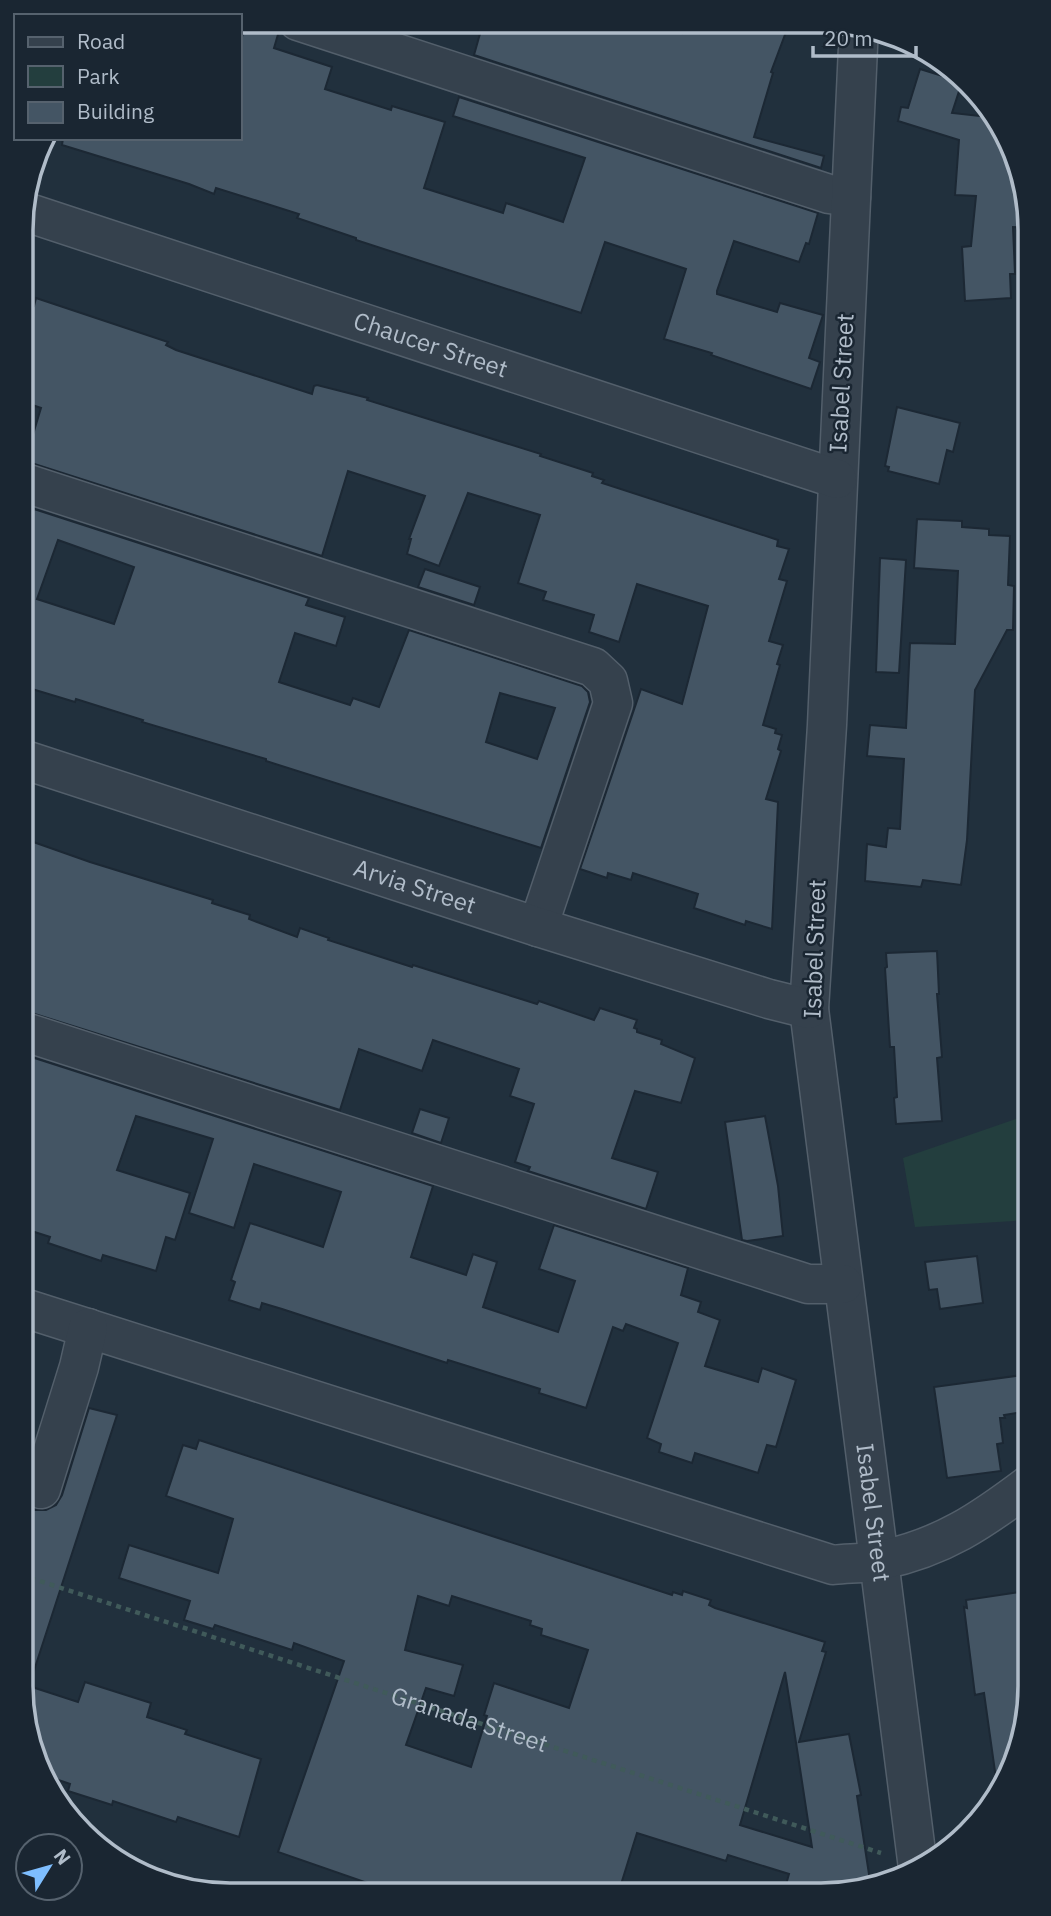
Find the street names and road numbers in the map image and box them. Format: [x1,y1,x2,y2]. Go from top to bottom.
street label: Chaucer Street [350,304,512,385]
street label: Isabel Street [821,313,861,453]
street label: Arvia Street [350,851,480,921]
street label: Isabel Street [796,879,832,1019]
street label: Isabel Street [849,1441,899,1584]
street label: Granada Street [387,1679,552,1759]

